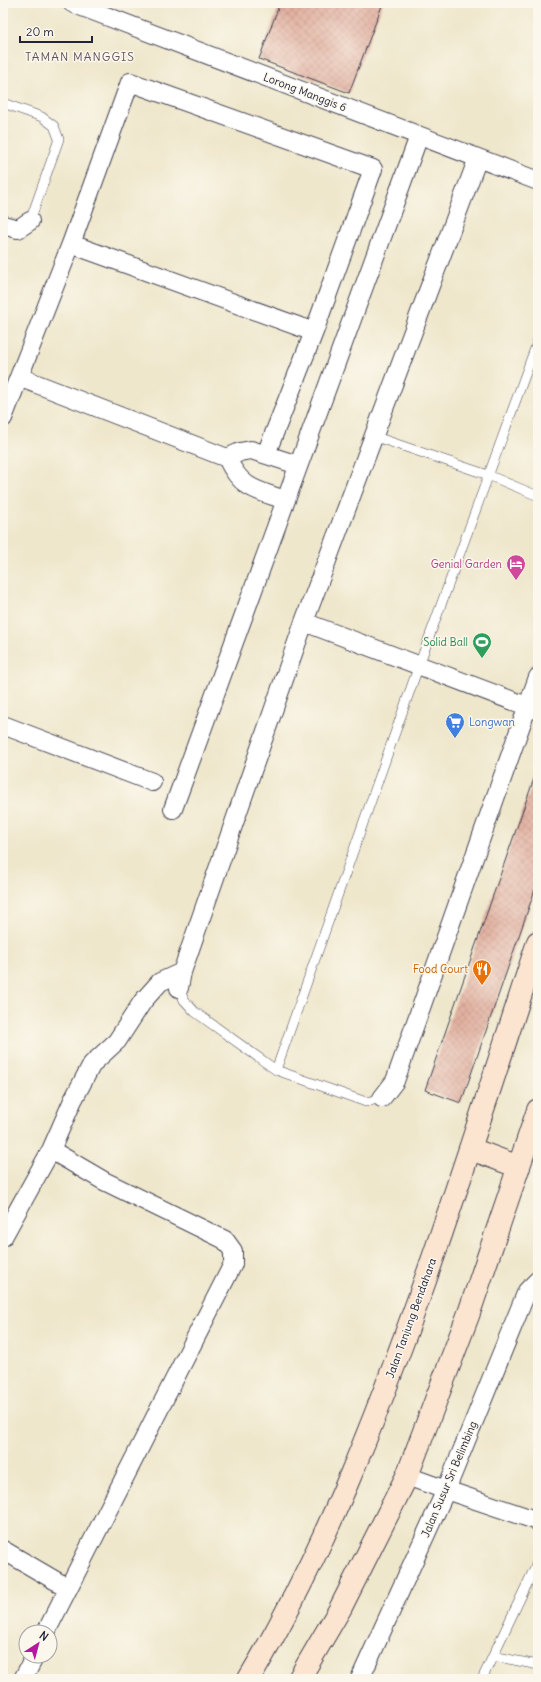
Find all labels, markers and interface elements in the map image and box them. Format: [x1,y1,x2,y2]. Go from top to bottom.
scale bar [20,18,92,44]
text: 20 m [26,24,54,39]
district label: TAMAN MANGGIS [25,49,135,64]
street label: Lorong Manggis 6 [261,70,349,114]
hotel icon: Genial Garden [505,553,527,581]
place label: Genial Garden [431,557,502,571]
sports icon: Solid Ball [471,631,493,659]
place label: Solid Ball [423,635,468,649]
supermarket icon: Longwan [444,711,466,739]
place label: Longwan [469,715,515,729]
restaurant icon: Food Court [471,958,493,986]
place label: Food Court [413,962,468,976]
street label: Jalan Tanjung Bendahara [383,1256,439,1380]
street label: Jalan Susur Sri Belimbing [418,1419,480,1539]
north arrow [18,1624,58,1664]
text: N [37,1628,51,1644]

